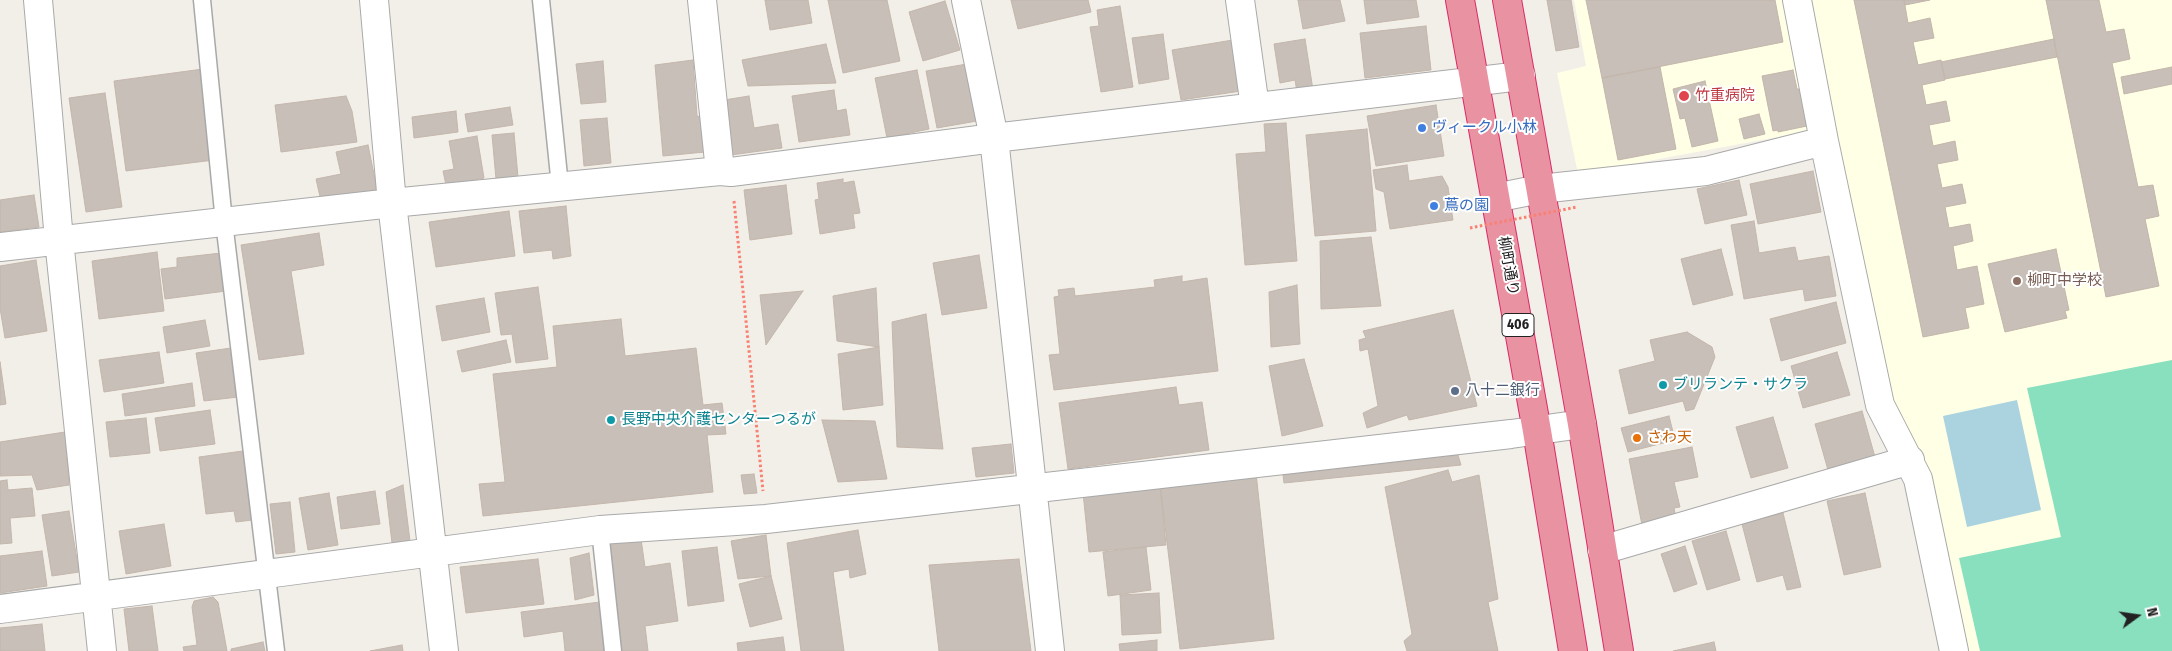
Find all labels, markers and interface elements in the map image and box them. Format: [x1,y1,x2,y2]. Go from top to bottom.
place label: 竹重病院 [1695,87,1755,105]
marker: 竹重病院 [1677,89,1691,103]
place label: ヴィークル小林 [1432,119,1537,137]
marker: ヴィークル小林 [1416,122,1428,134]
place label: 蔦の園 [1444,197,1489,215]
marker: 蔦の園 [1428,200,1440,212]
street label: 柳町通り [1494,235,1522,297]
place label: 柳町中学校 [2027,272,2102,290]
marker: 柳町中学校 [2011,275,2023,287]
road number: 406 [1502,314,1534,336]
place label: ブリランテ・サクラ [1673,376,1808,394]
marker: ブリランテ・サクラ [1657,379,1669,391]
place label: 八十二銀行 [1465,382,1540,400]
marker: 八十二銀行 [1449,385,1461,397]
place label: 長野中央介護センターつるが [621,411,816,429]
marker: 長野中央介護センターつるが [605,414,617,426]
place label: さわ天 [1647,429,1692,447]
marker: さわ天 [1631,432,1643,444]
north arrow [2112,591,2162,641]
text: N [2143,606,2161,618]

